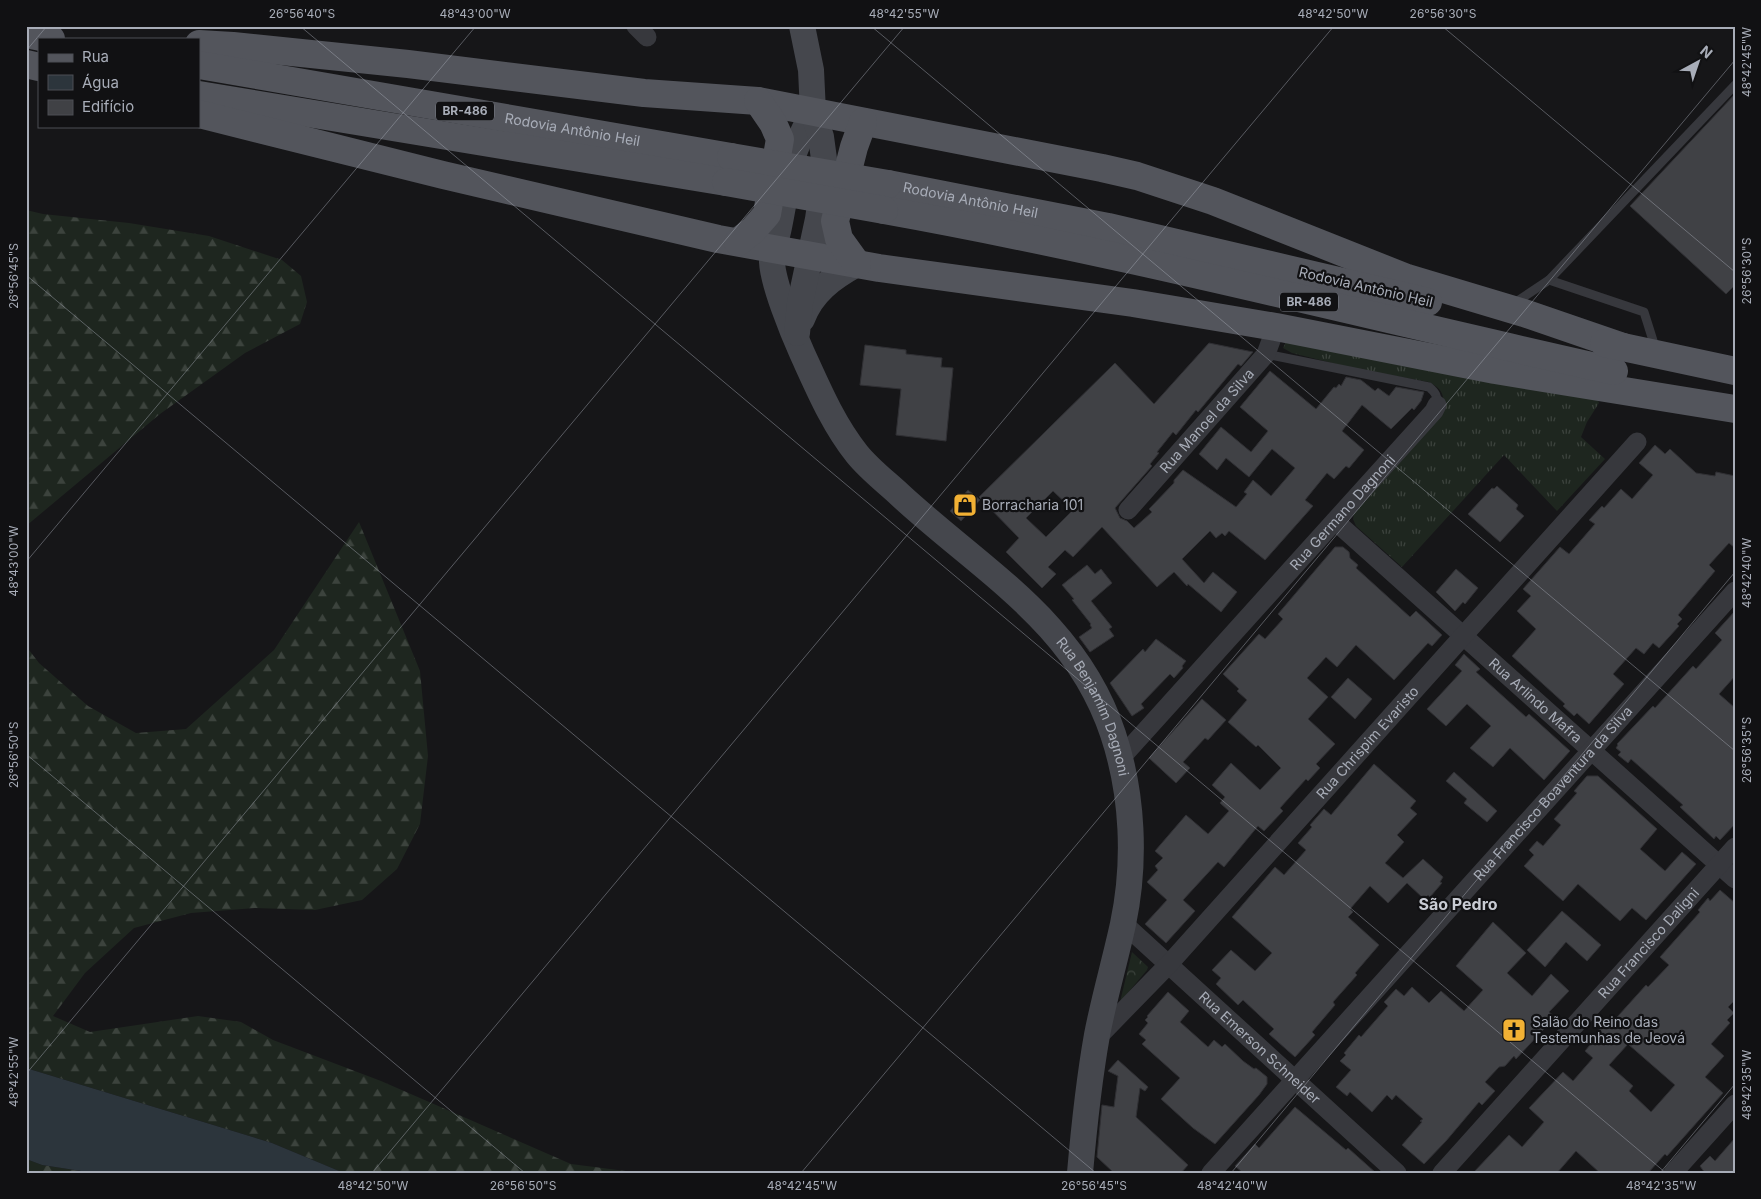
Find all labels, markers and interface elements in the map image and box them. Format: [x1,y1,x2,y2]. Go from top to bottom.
text: 26°56'40"S [269,6,336,21]
text: 48°43'00"W [439,6,511,21]
text: 48°42'55"W [869,6,939,21]
text: 48°42'50"W [1298,6,1369,21]
text: 26°56'30"S [1410,6,1477,21]
text: 48°42'45"W [1739,27,1754,97]
legend [38,38,200,128]
north arrow [1674,38,1724,88]
text: N [1697,42,1716,62]
text: Rua [82,47,109,66]
text: Água [82,73,119,92]
text: Edifício [82,97,134,116]
road number: BR-486 [436,102,494,120]
street label: Rodovia Antônio Heil [504,109,642,149]
street label: Rodovia Antônio Heil [902,178,1039,221]
text: 26°56'30"S [1739,237,1754,304]
text: 26°56'45"S [6,243,21,309]
street label: Rodovia Antônio Heil [1297,263,1435,310]
road number: BR-486 [1280,292,1338,312]
street label: Rua Manoel da Silva [1156,365,1257,476]
street label: Rua Germano Dagnoni [1286,451,1398,573]
shop icon: Borracharia 101 [952,492,978,518]
place label: Borracharia 101 [982,496,1083,513]
text: 48°43'00"W [6,525,21,597]
text: 48°42'40"W [1739,538,1754,608]
street label: Rua Benjamim Dagnoni [1053,633,1133,777]
street label: Rua Arlindo Mafra [1486,654,1586,746]
street label: Rua Chrispim Evaristo [1312,682,1422,802]
street label: Rua Francisco Boaventura da Silva [1470,702,1635,884]
text: 26°56'35"S [1739,716,1754,783]
text: 26°56'50"S [6,721,21,788]
street label: Rua Francisco Daligni [1594,884,1702,1002]
district label: São Pedro [1418,894,1498,914]
street label: Rua Emerson Schneider [1196,988,1324,1107]
place label: Salão do Reino das Testemunhas de Jeová [1532,1013,1685,1046]
church icon: Salão do Reino das Testemunhas de Jeová [1501,1017,1527,1043]
text: 48°42'55"W [6,1037,21,1107]
text: 48°42'35"W [1739,1049,1754,1120]
text: 48°42'50"W [338,1178,409,1193]
text: 26°56'50"S [490,1178,557,1193]
text: 48°42'45"W [767,1178,837,1193]
text: 26°56'45"S [1061,1178,1127,1193]
text: 48°42'40"W [1197,1178,1267,1193]
text: 48°42'35"W [1626,1178,1697,1193]

